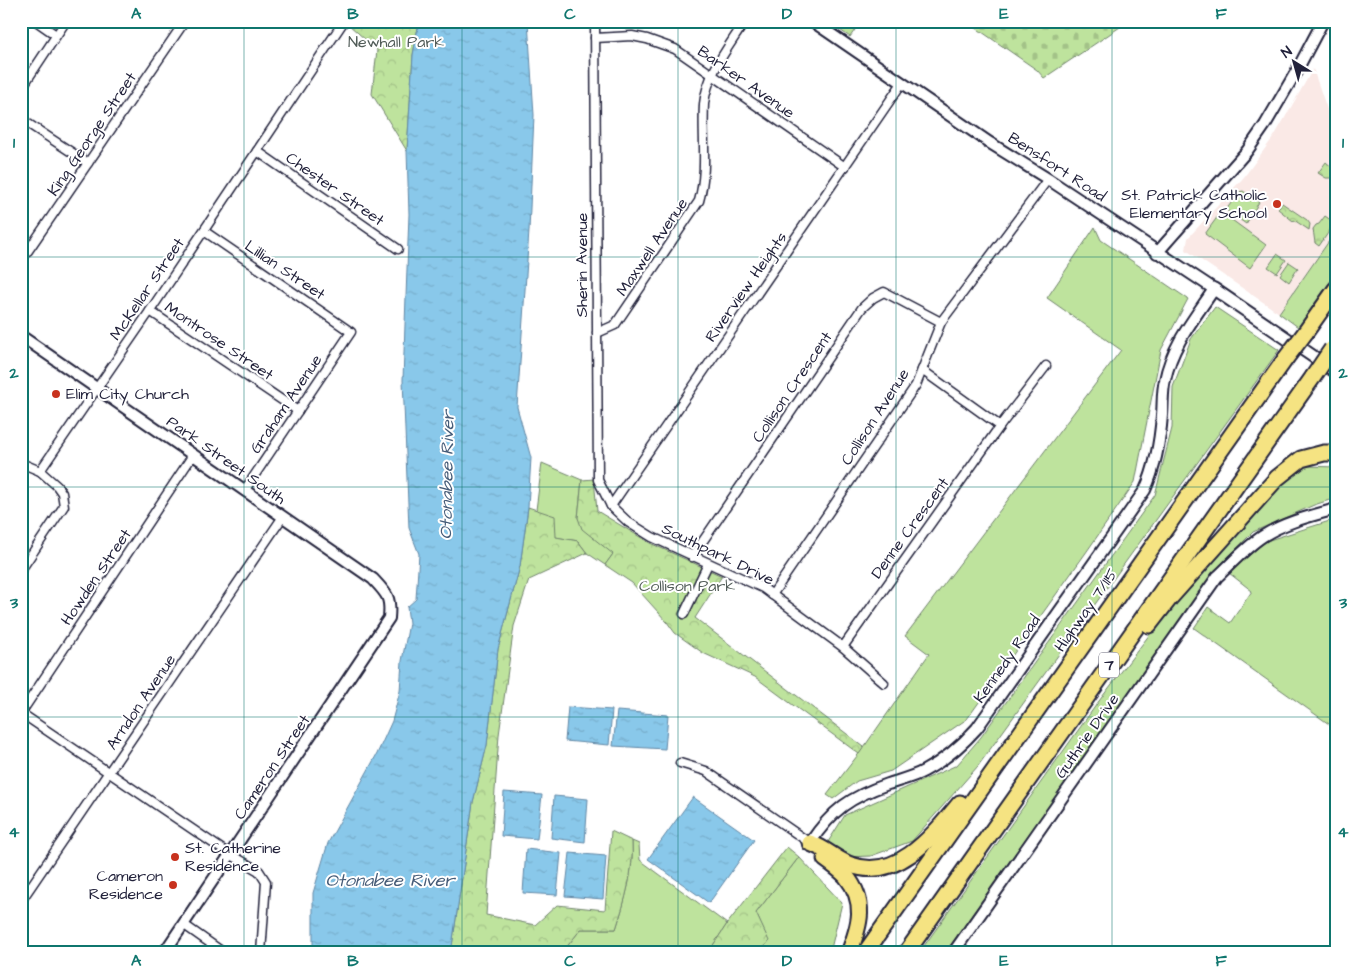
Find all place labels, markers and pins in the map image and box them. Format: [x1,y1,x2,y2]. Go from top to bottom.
place label: St. Patrick Catholic Elementary School [1121,184,1267,225]
marker: St. Patrick Catholic Elementary School [1271,198,1283,210]
place label: Elim City Church [66,383,189,406]
marker: Elim City Church [50,388,62,400]
place label: St. Catherine Residence [185,837,281,877]
marker: St. Catherine Residence [169,851,181,863]
place label: Cameron Residence [89,865,163,905]
marker: Cameron Residence [167,879,179,891]

